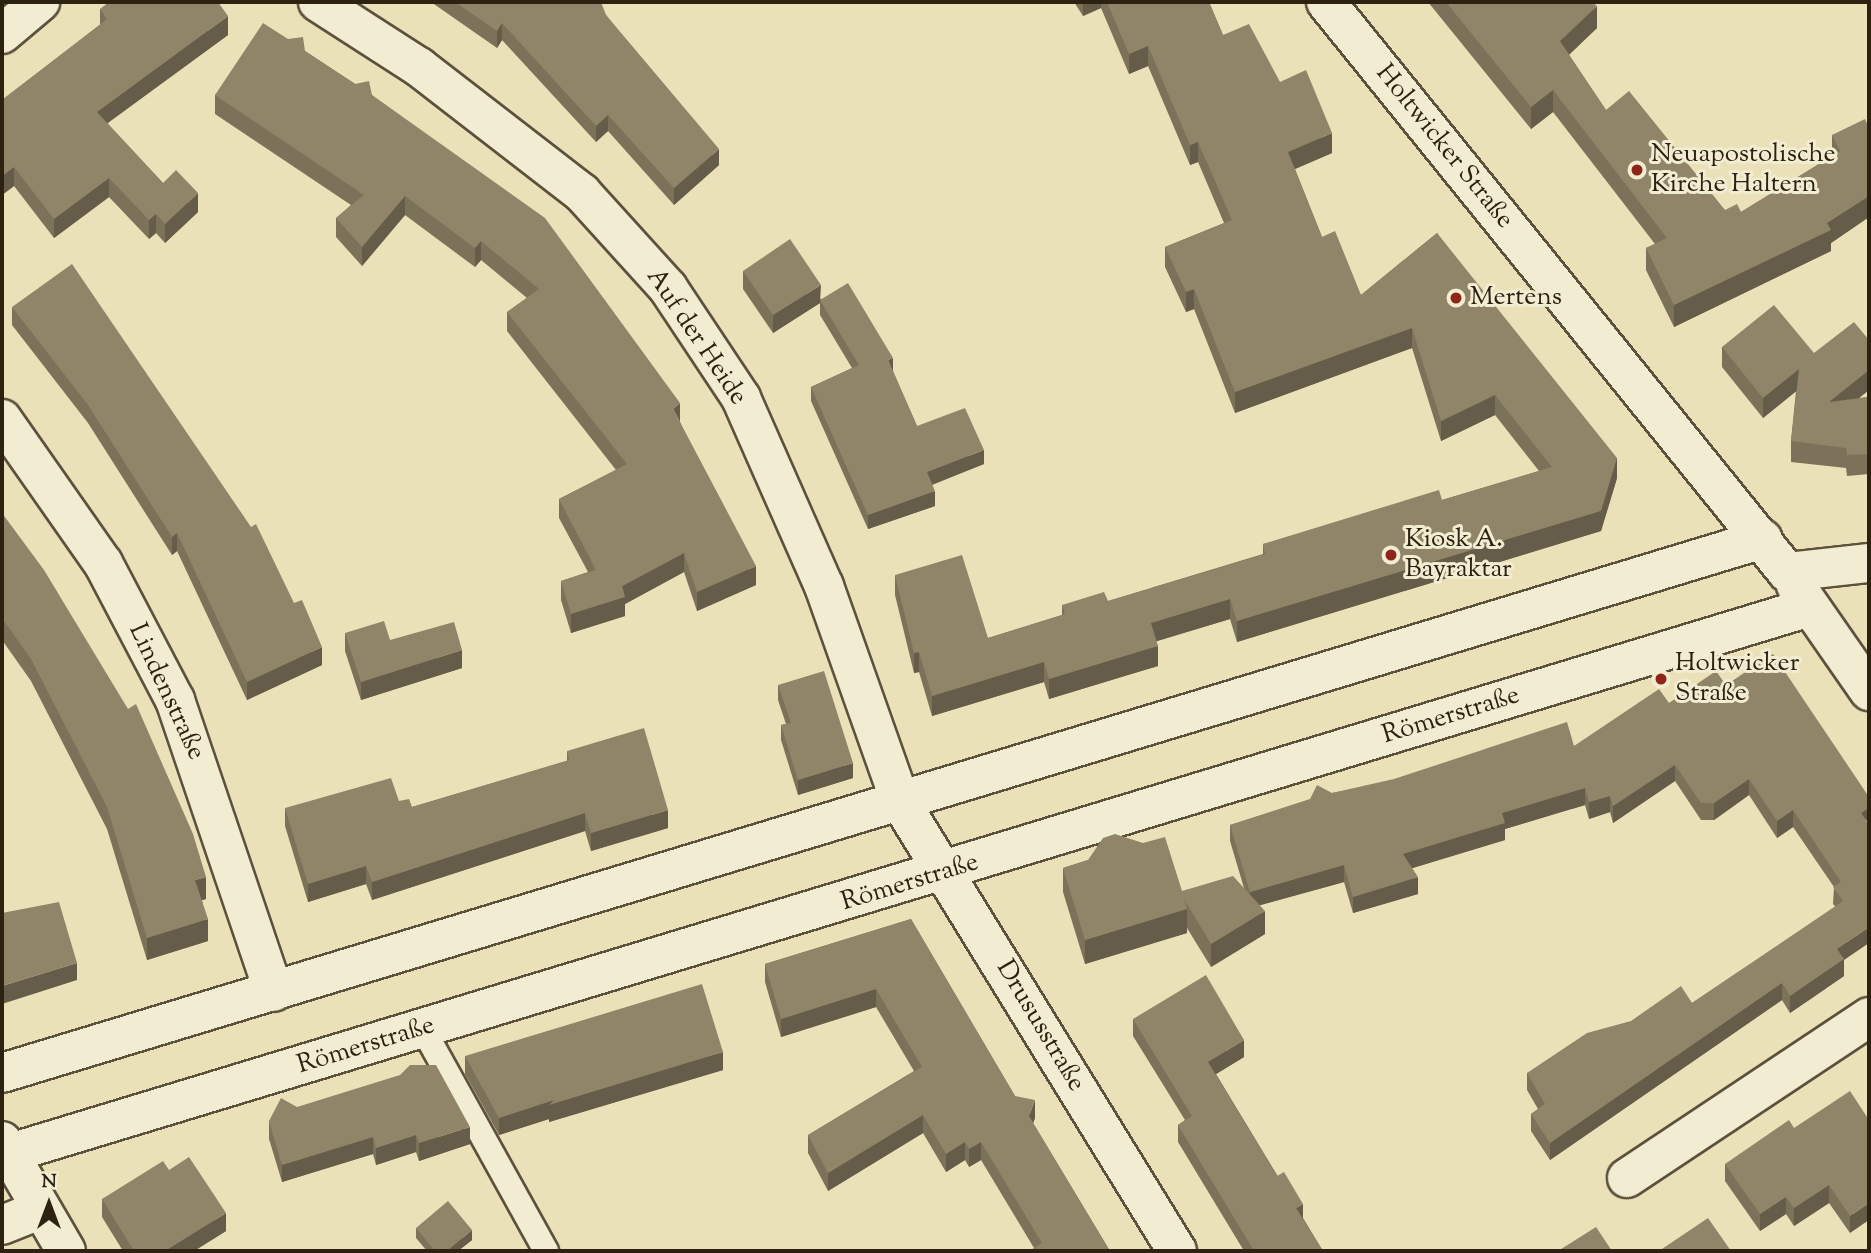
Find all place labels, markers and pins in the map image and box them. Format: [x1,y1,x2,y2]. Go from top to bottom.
place label: Neuapostolische Kirche Haltern [1651,139,1836,200]
marker: Neuapostolische Kirche Haltern [1629,162,1645,178]
place label: Mertens [1470,282,1562,314]
marker: Mertens [1448,290,1464,306]
place label: Kiosk A. Bayraktar [1405,524,1512,586]
marker: Kiosk A. Bayraktar [1383,547,1399,563]
place label: Holtwicker Straße [1675,648,1799,710]
marker: Holtwicker Straße [1653,671,1669,687]

